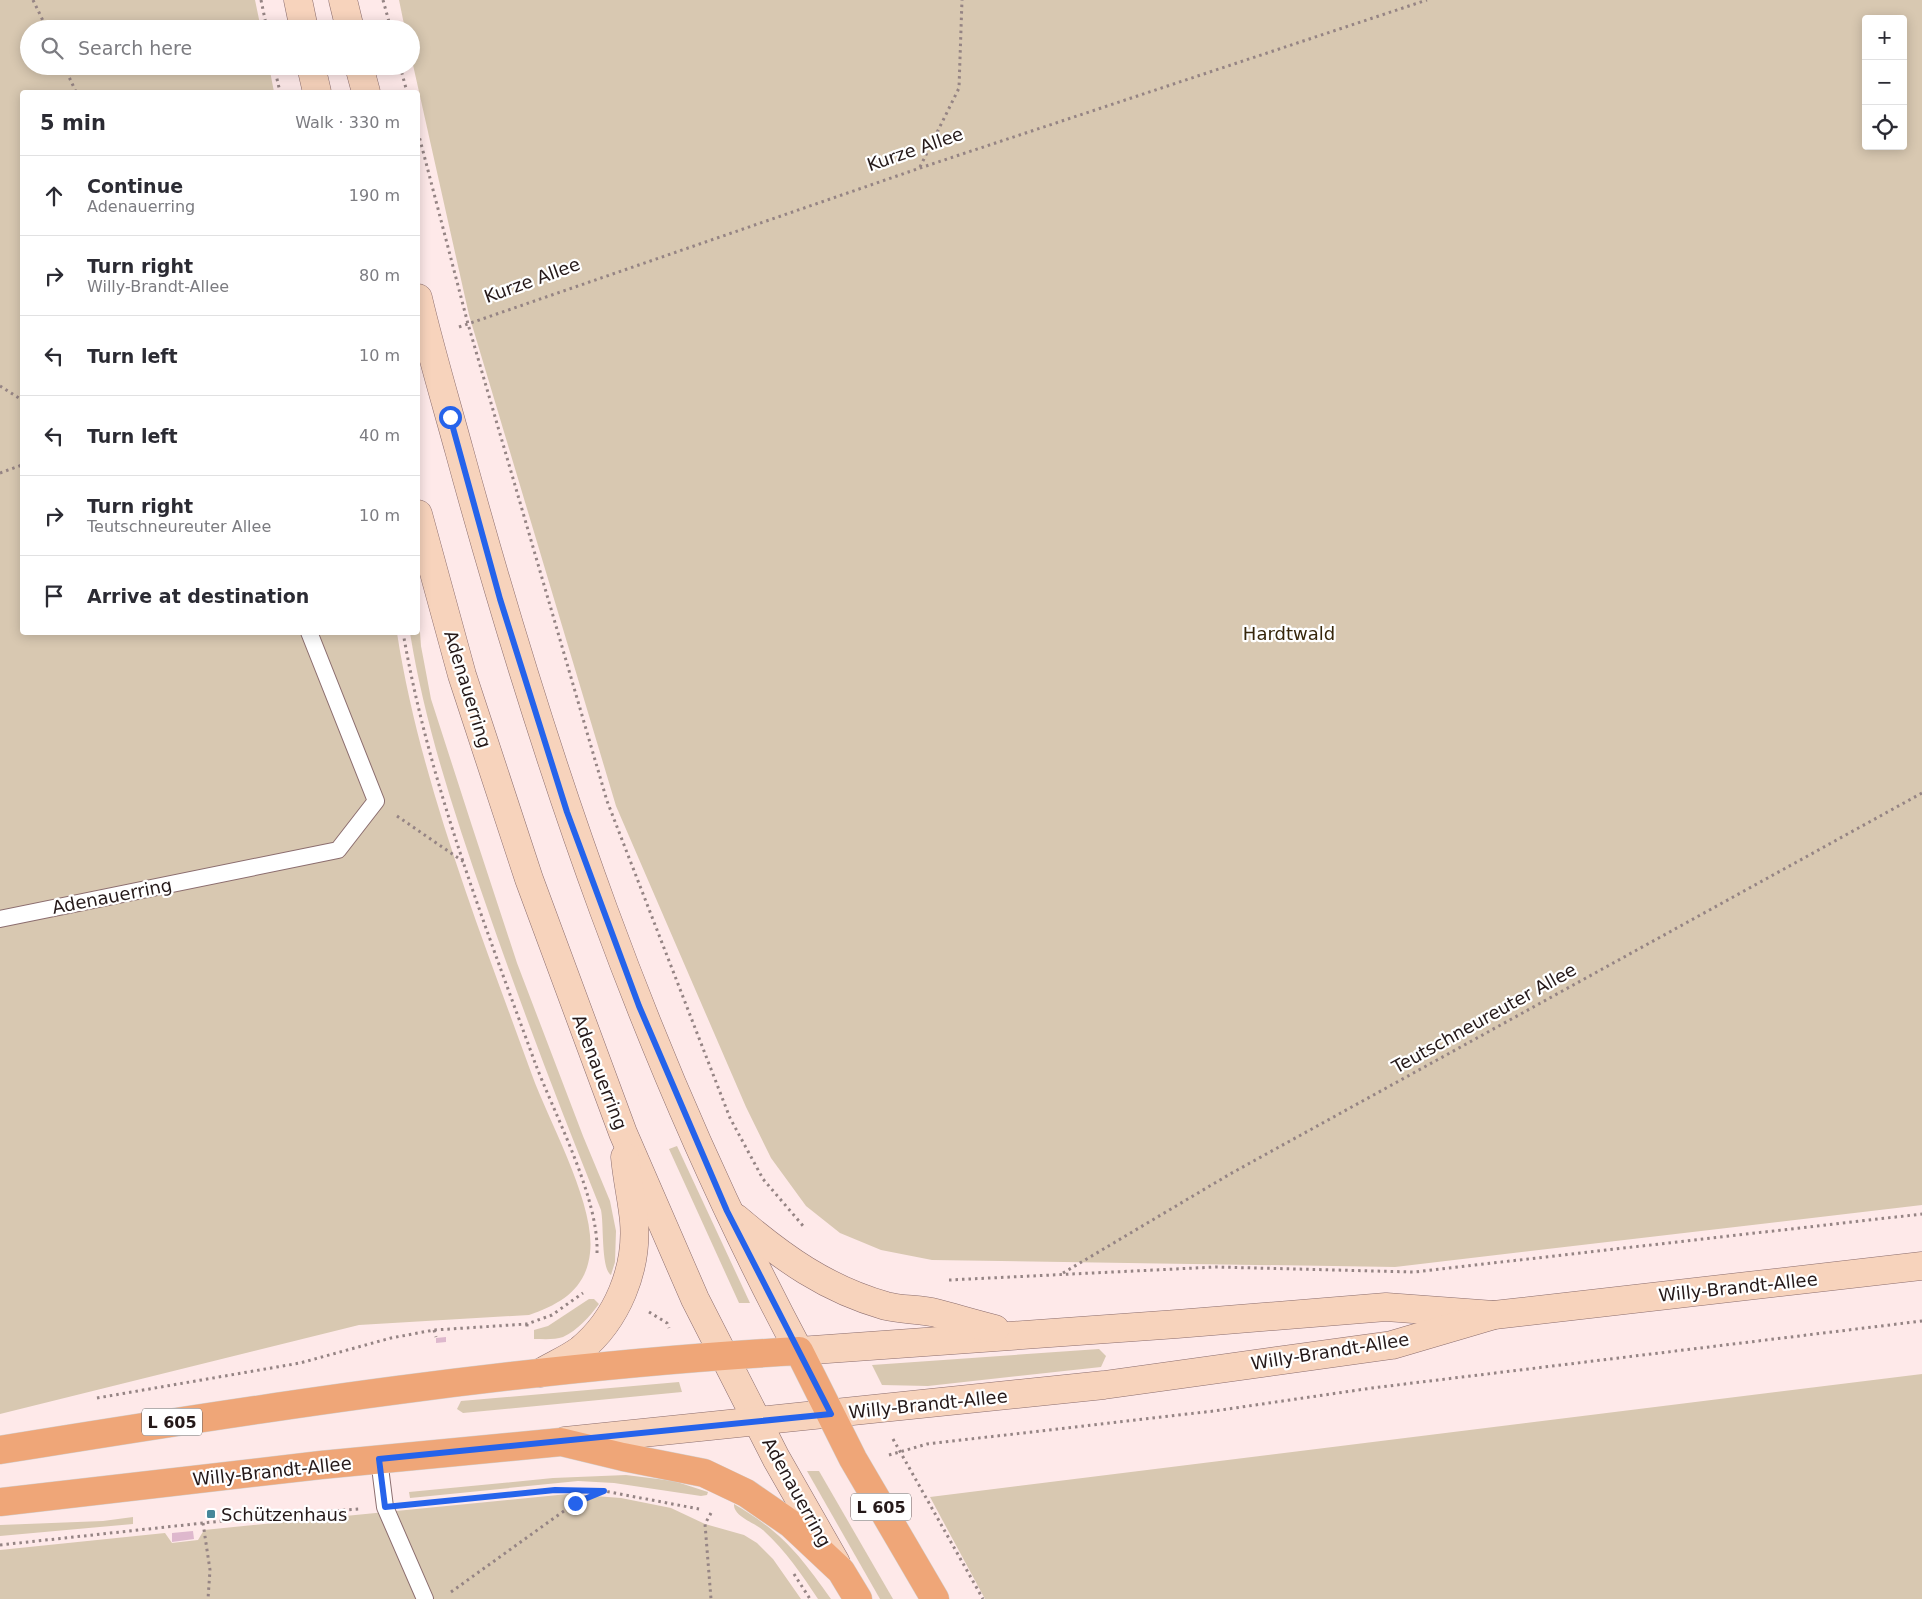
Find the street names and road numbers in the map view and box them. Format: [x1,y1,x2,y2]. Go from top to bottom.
street label: Kurze Allee [864,123,966,175]
street label: Kurze Allee [481,253,583,307]
street label: Adenauerring [440,628,496,750]
street label: Adenauerring [50,874,174,918]
street label: Teutschneureuter Allee [1387,959,1580,1078]
street label: Adenauerring [568,1011,632,1133]
street label: Willy-Brandt-Allee [1657,1268,1819,1306]
street label: Willy-Brandt-Allee [1249,1328,1411,1374]
street label: Willy-Brandt-Allee [847,1385,1009,1423]
road number: L 605 [142,1408,202,1435]
street label: Adenauerring [758,1434,836,1550]
street label: Willy-Brandt-Allee [191,1452,353,1490]
road number: L 605 [851,1494,911,1520]

